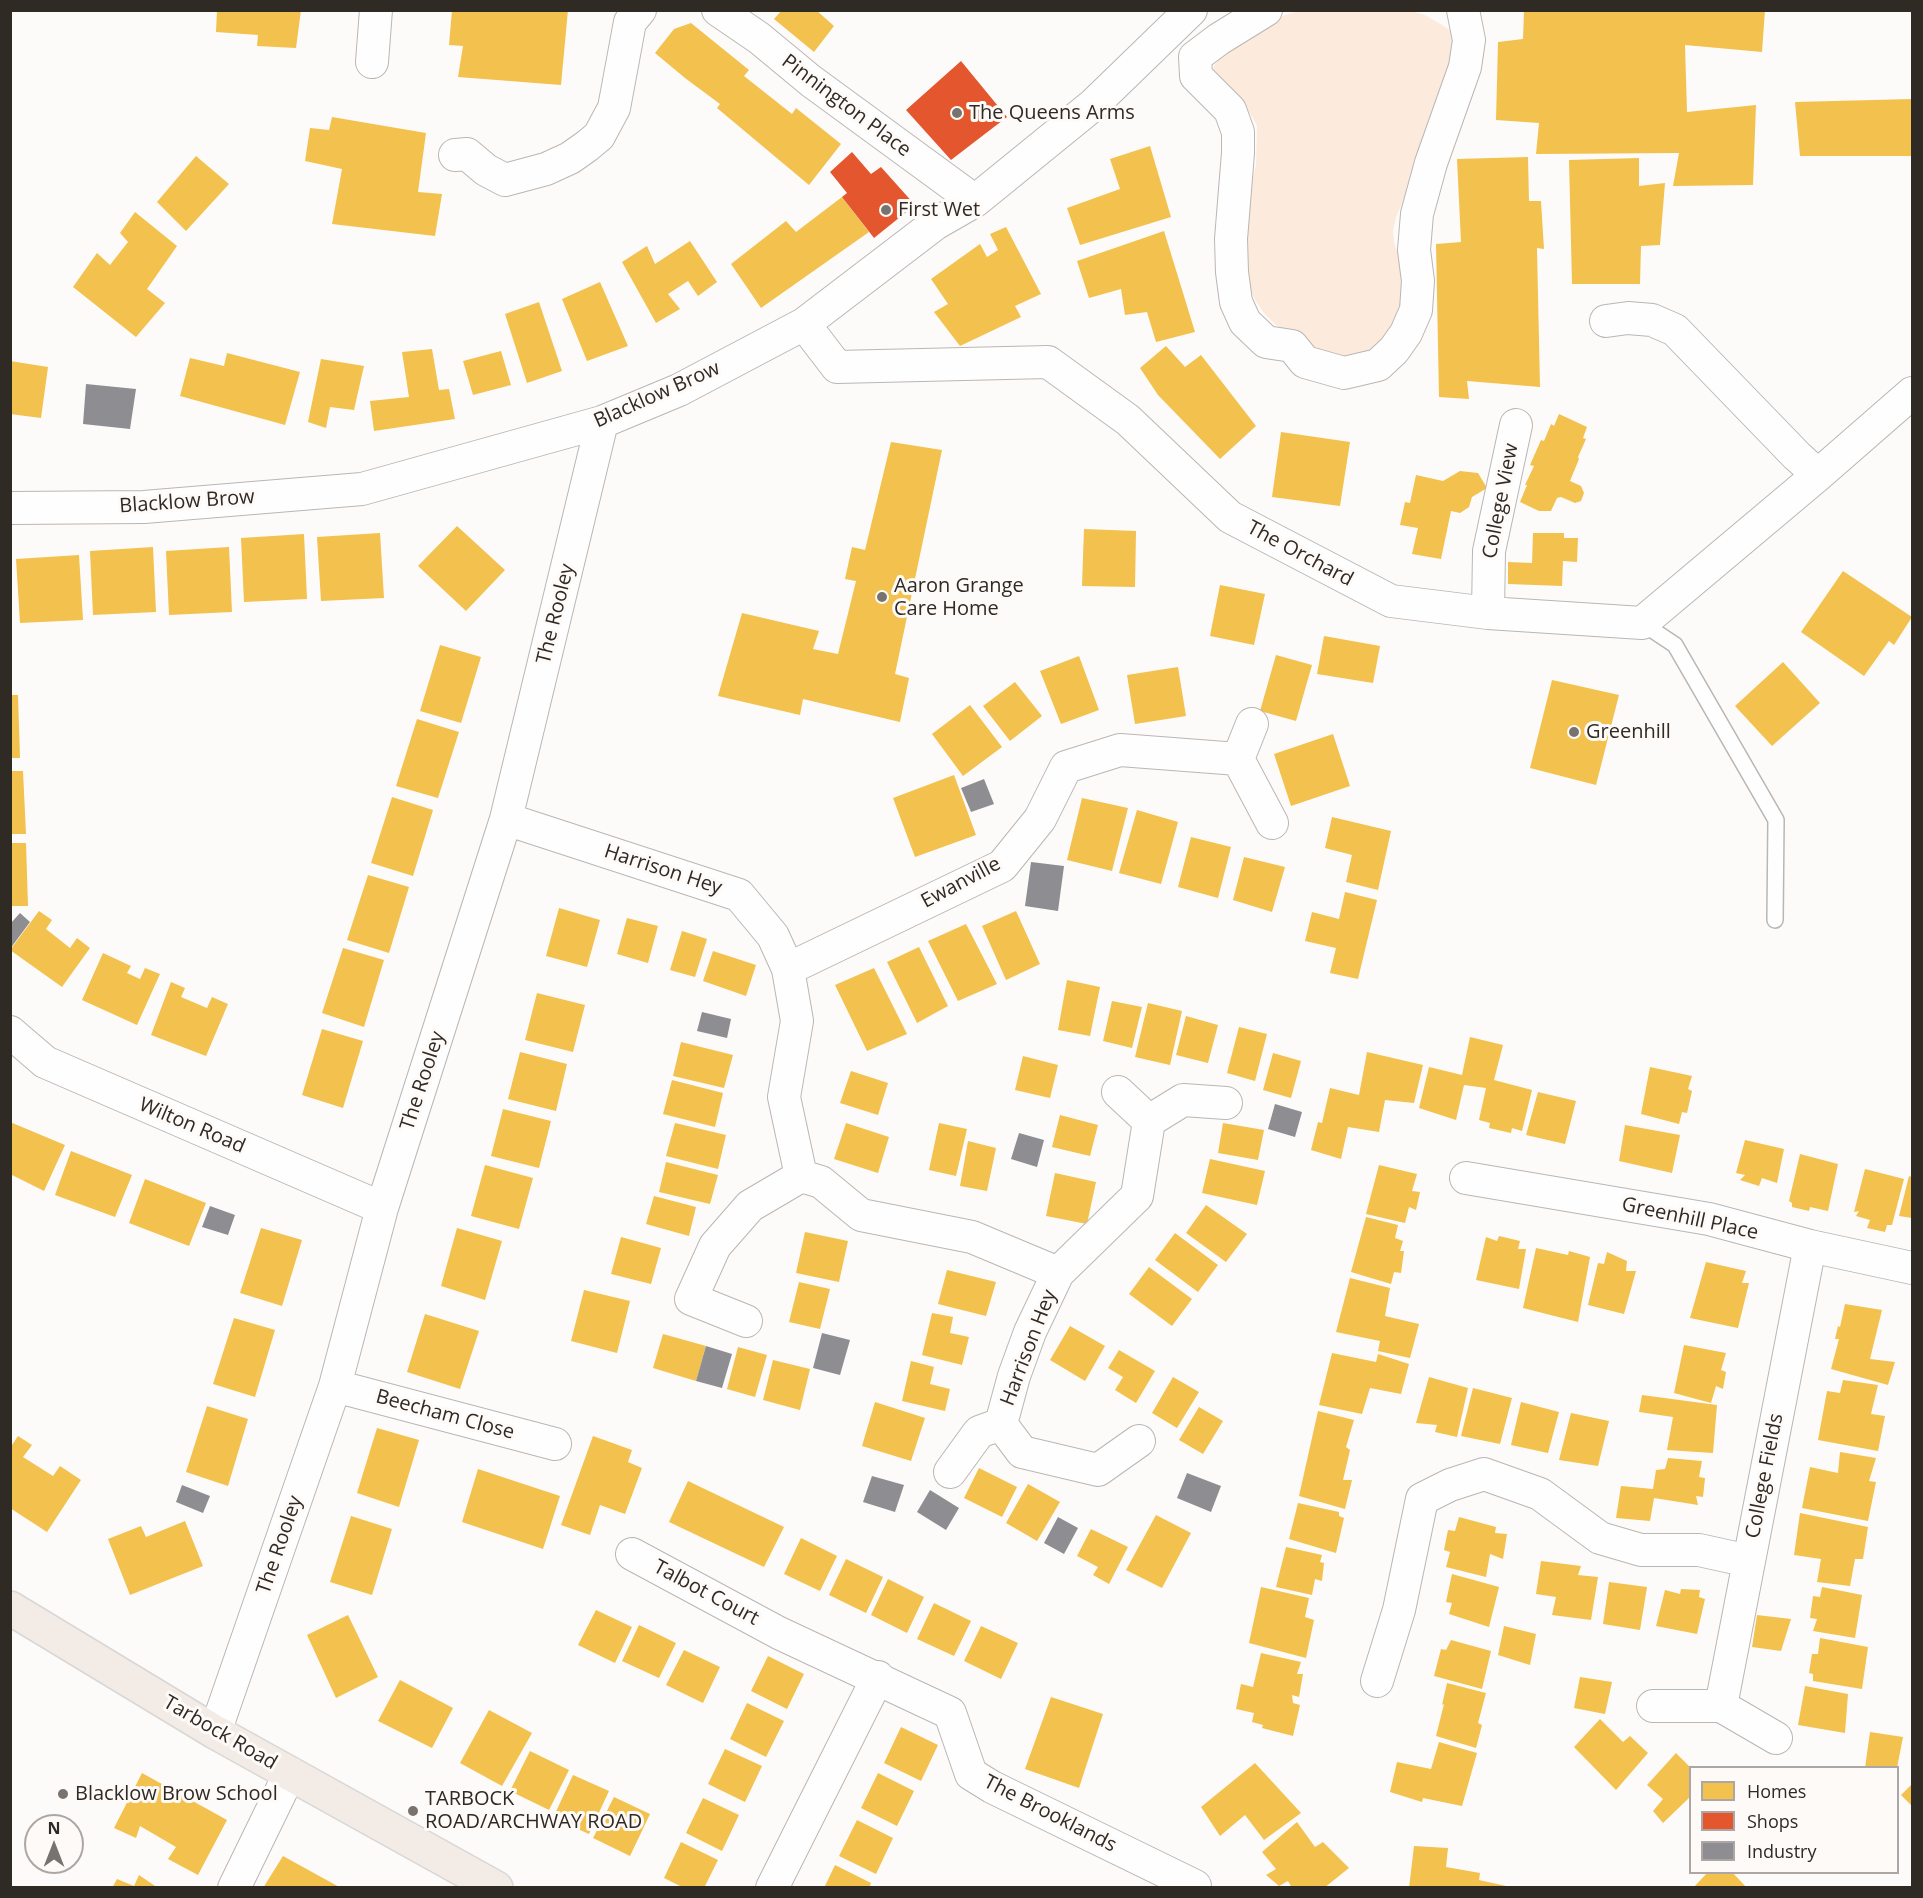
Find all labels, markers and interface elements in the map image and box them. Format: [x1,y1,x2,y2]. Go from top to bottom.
street label: Pinnington Place [777,50,915,162]
place label: The Queens Arms [969,101,1135,125]
marker: The Queens Arms [950,106,964,120]
place label: First Wet [898,198,980,222]
marker: First Wet [879,203,893,217]
street label: Blacklow Brow [590,356,724,434]
street label: College View [1478,441,1524,561]
street label: Blacklow Brow [119,485,255,519]
street label: The Orchard [1243,516,1357,592]
street label: The Rooley [532,561,580,667]
place label: Aaron Grange Care Home [894,574,1024,621]
marker: Aaron Grange Care Home [875,590,889,604]
place label: Greenhill [1586,720,1671,744]
marker: Greenhill [1567,725,1581,739]
street label: Harrison Hey [601,840,725,900]
street label: Ewanville [917,852,1005,914]
street label: The Rooley [396,1029,450,1133]
street label: Wilton Road [135,1093,249,1159]
street label: Greenhill Place [1619,1193,1761,1245]
street label: Harrison Hey [996,1287,1062,1409]
street label: Beecham Close [373,1385,517,1445]
street label: College Fields [1741,1412,1789,1540]
street label: The Rooley [252,1493,308,1597]
street label: Talbot Court [649,1555,763,1631]
street label: Tarbock Road [159,1691,281,1775]
legend [1689,1766,1899,1874]
street label: The Brooklands [980,1770,1120,1858]
text: Homes [1747,1779,1806,1803]
place label: Blacklow Brow School [75,1782,278,1806]
marker: Blacklow Brow School [56,1787,70,1801]
place label: TARBOCK ROAD/ARCHWAY ROAD [425,1787,642,1834]
marker: TARBOCK ROAD/ARCHWAY ROAD [406,1804,420,1818]
text: Shops [1747,1809,1798,1833]
north arrow [24,1814,84,1874]
text: N [47,1817,61,1839]
text: Industry [1747,1839,1817,1863]

